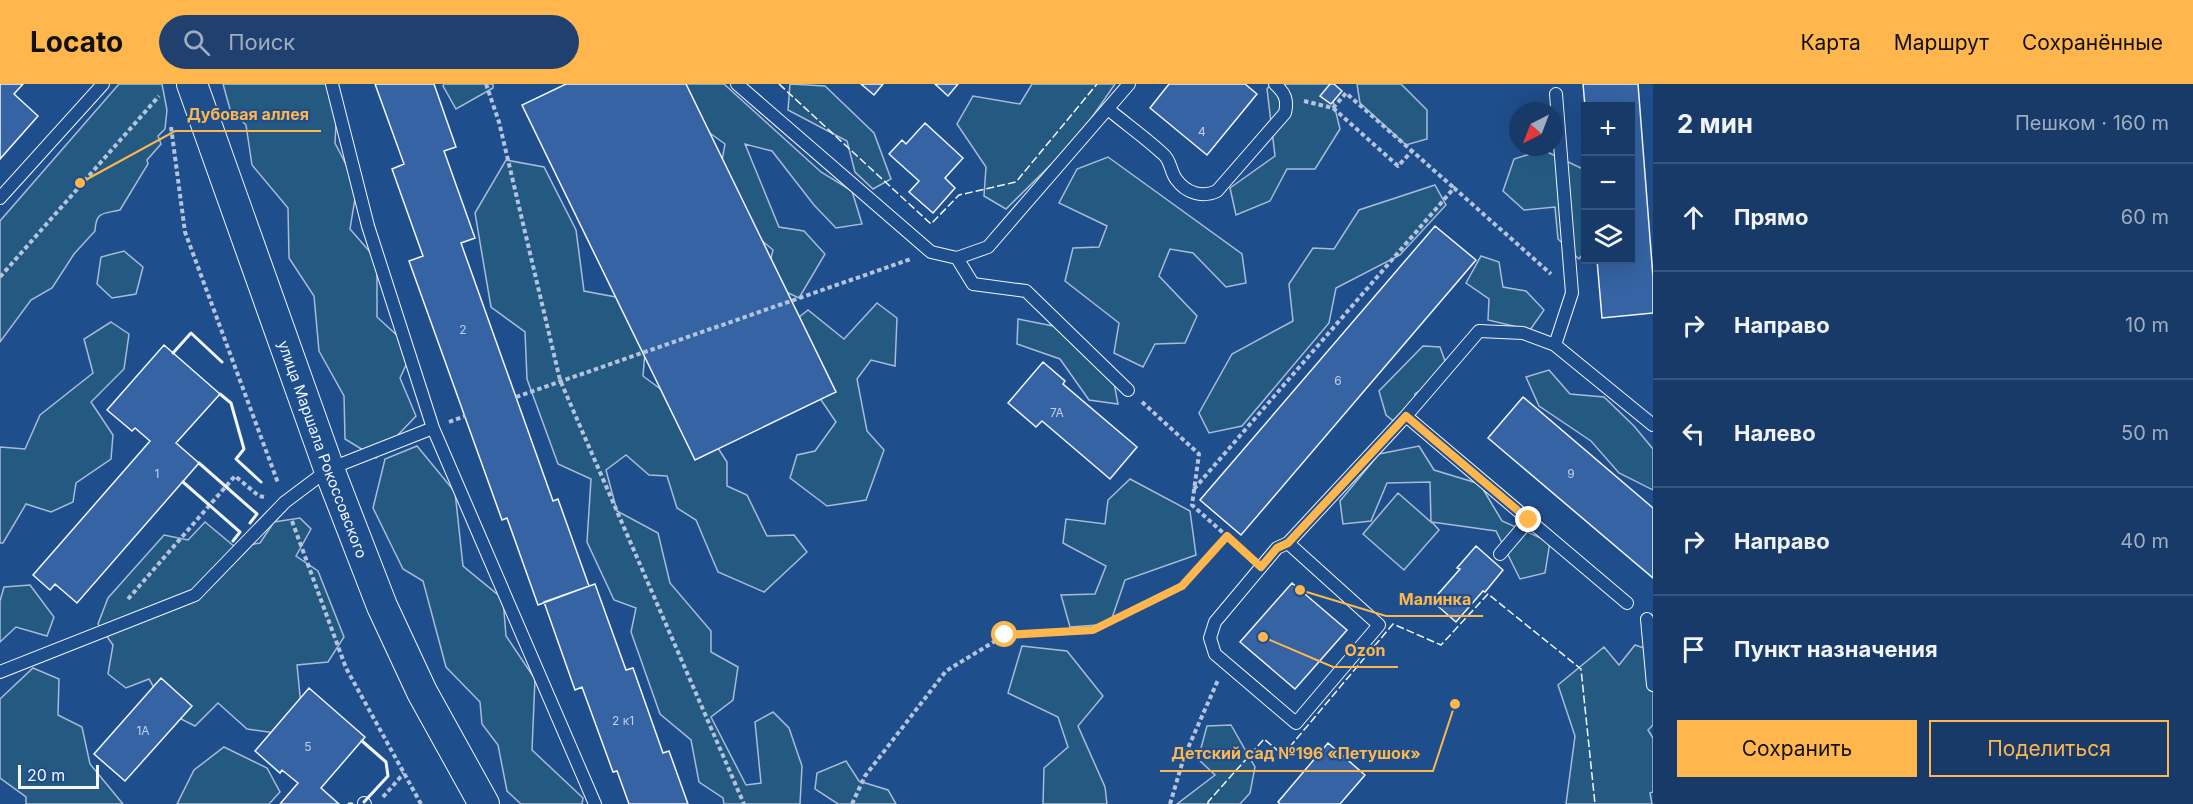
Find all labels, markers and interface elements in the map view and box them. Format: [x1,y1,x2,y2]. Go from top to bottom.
search box [159,15,579,69]
text: Locato [30,25,123,59]
icon: search [180,26,213,59]
text: Поиск [228,29,295,55]
text: Карта [1800,30,1861,55]
text: Маршрут [1894,30,1989,55]
text: Сохранённые [2022,30,2163,55]
callout: Дубовая аллея [175,97,321,131]
north arrow [1509,102,1563,156]
map controls [1581,102,1635,264]
button: + [1581,102,1635,156]
text: Дубовая аллея [187,104,309,124]
text: 2 мин [1677,108,1753,139]
text: Пешком · 160 m [2015,111,2169,135]
house number: 4 [1198,124,1206,139]
button: − [1581,156,1635,210]
icon: ahead [1677,201,1710,234]
text: Прямо [1734,204,1808,230]
text: 60 m [2121,205,2169,229]
button: layers [1581,210,1635,264]
icon: right [1677,309,1710,342]
text: Направо [1734,312,1830,338]
text: 10 m [2125,313,2169,337]
house number: 2 [459,322,467,337]
street label: улица Маршала Рокоссовского [274,338,372,561]
house number: 6 [1334,373,1342,388]
house number: 7А [1050,405,1064,420]
icon: left [1677,417,1710,450]
text: Налево [1734,420,1816,446]
text: 50 m [2121,421,2169,445]
house number: 1 [155,466,159,481]
house number: 9 [1567,466,1575,481]
route end [1515,506,1541,532]
icon: right [1677,525,1710,558]
text: Направо [1734,528,1830,554]
text: 40 m [2120,529,2169,553]
callout: Малинка [1386,582,1483,616]
text: Малинка [1399,589,1471,609]
route start [991,621,1017,647]
callout: Ozon [1333,633,1398,667]
icon: arrive [1677,633,1710,666]
text: Пункт назначения [1734,636,1938,662]
text: Ozon [1345,640,1385,660]
house number: 2 к1 [612,713,634,728]
button: Сохранить [1677,720,1917,777]
button: Поделиться [1929,720,2169,777]
house number: 1А [136,723,150,738]
callout: Детский сад №196 «Петушок» [1160,737,1433,771]
house number: 5 [304,739,312,754]
text: Детский сад №196 «Петушок» [1171,743,1421,763]
scale bar [18,762,99,790]
text: 20 m [27,765,65,785]

